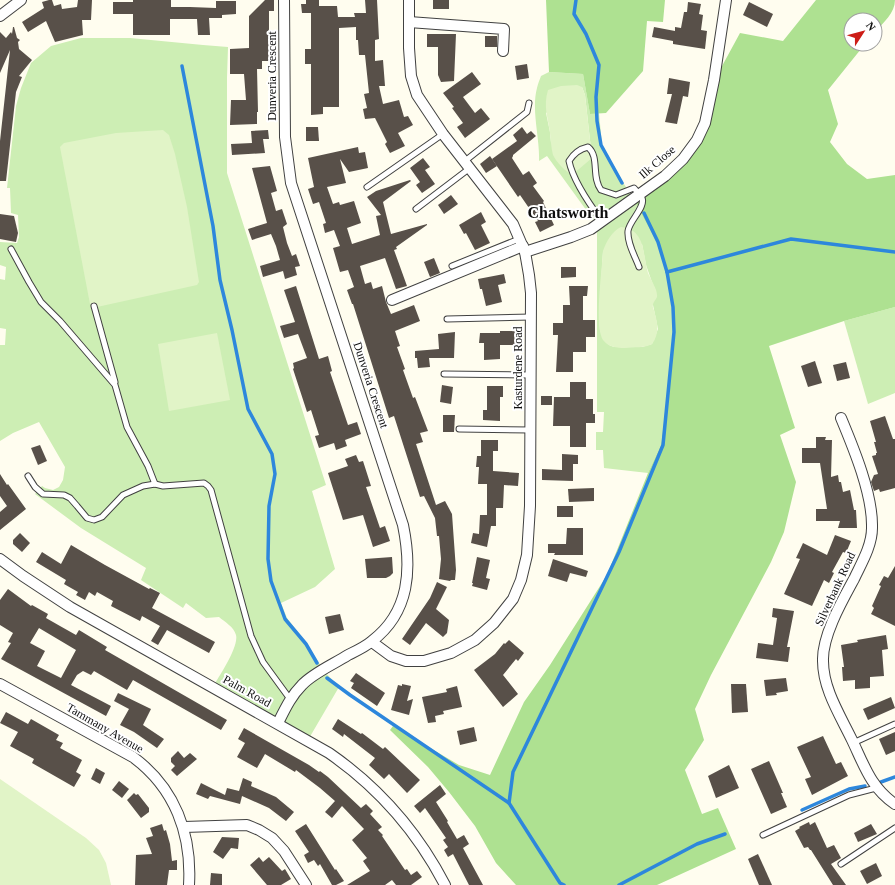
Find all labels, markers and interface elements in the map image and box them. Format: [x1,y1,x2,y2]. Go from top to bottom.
north arrow [843,12,883,52]
text: N [864,19,878,33]
street label: Dunveria Crescent [265,31,279,121]
street label: Ilk Close [636,142,678,182]
district label: Chatsworth [528,204,609,221]
street label: Kasturdene Road [511,327,525,409]
street label: Dunveria Crescent [350,340,392,430]
street label: Silverbank Road [812,550,858,628]
street label: Palm Road [220,672,274,710]
street label: Tammany Avenue [64,700,146,756]

